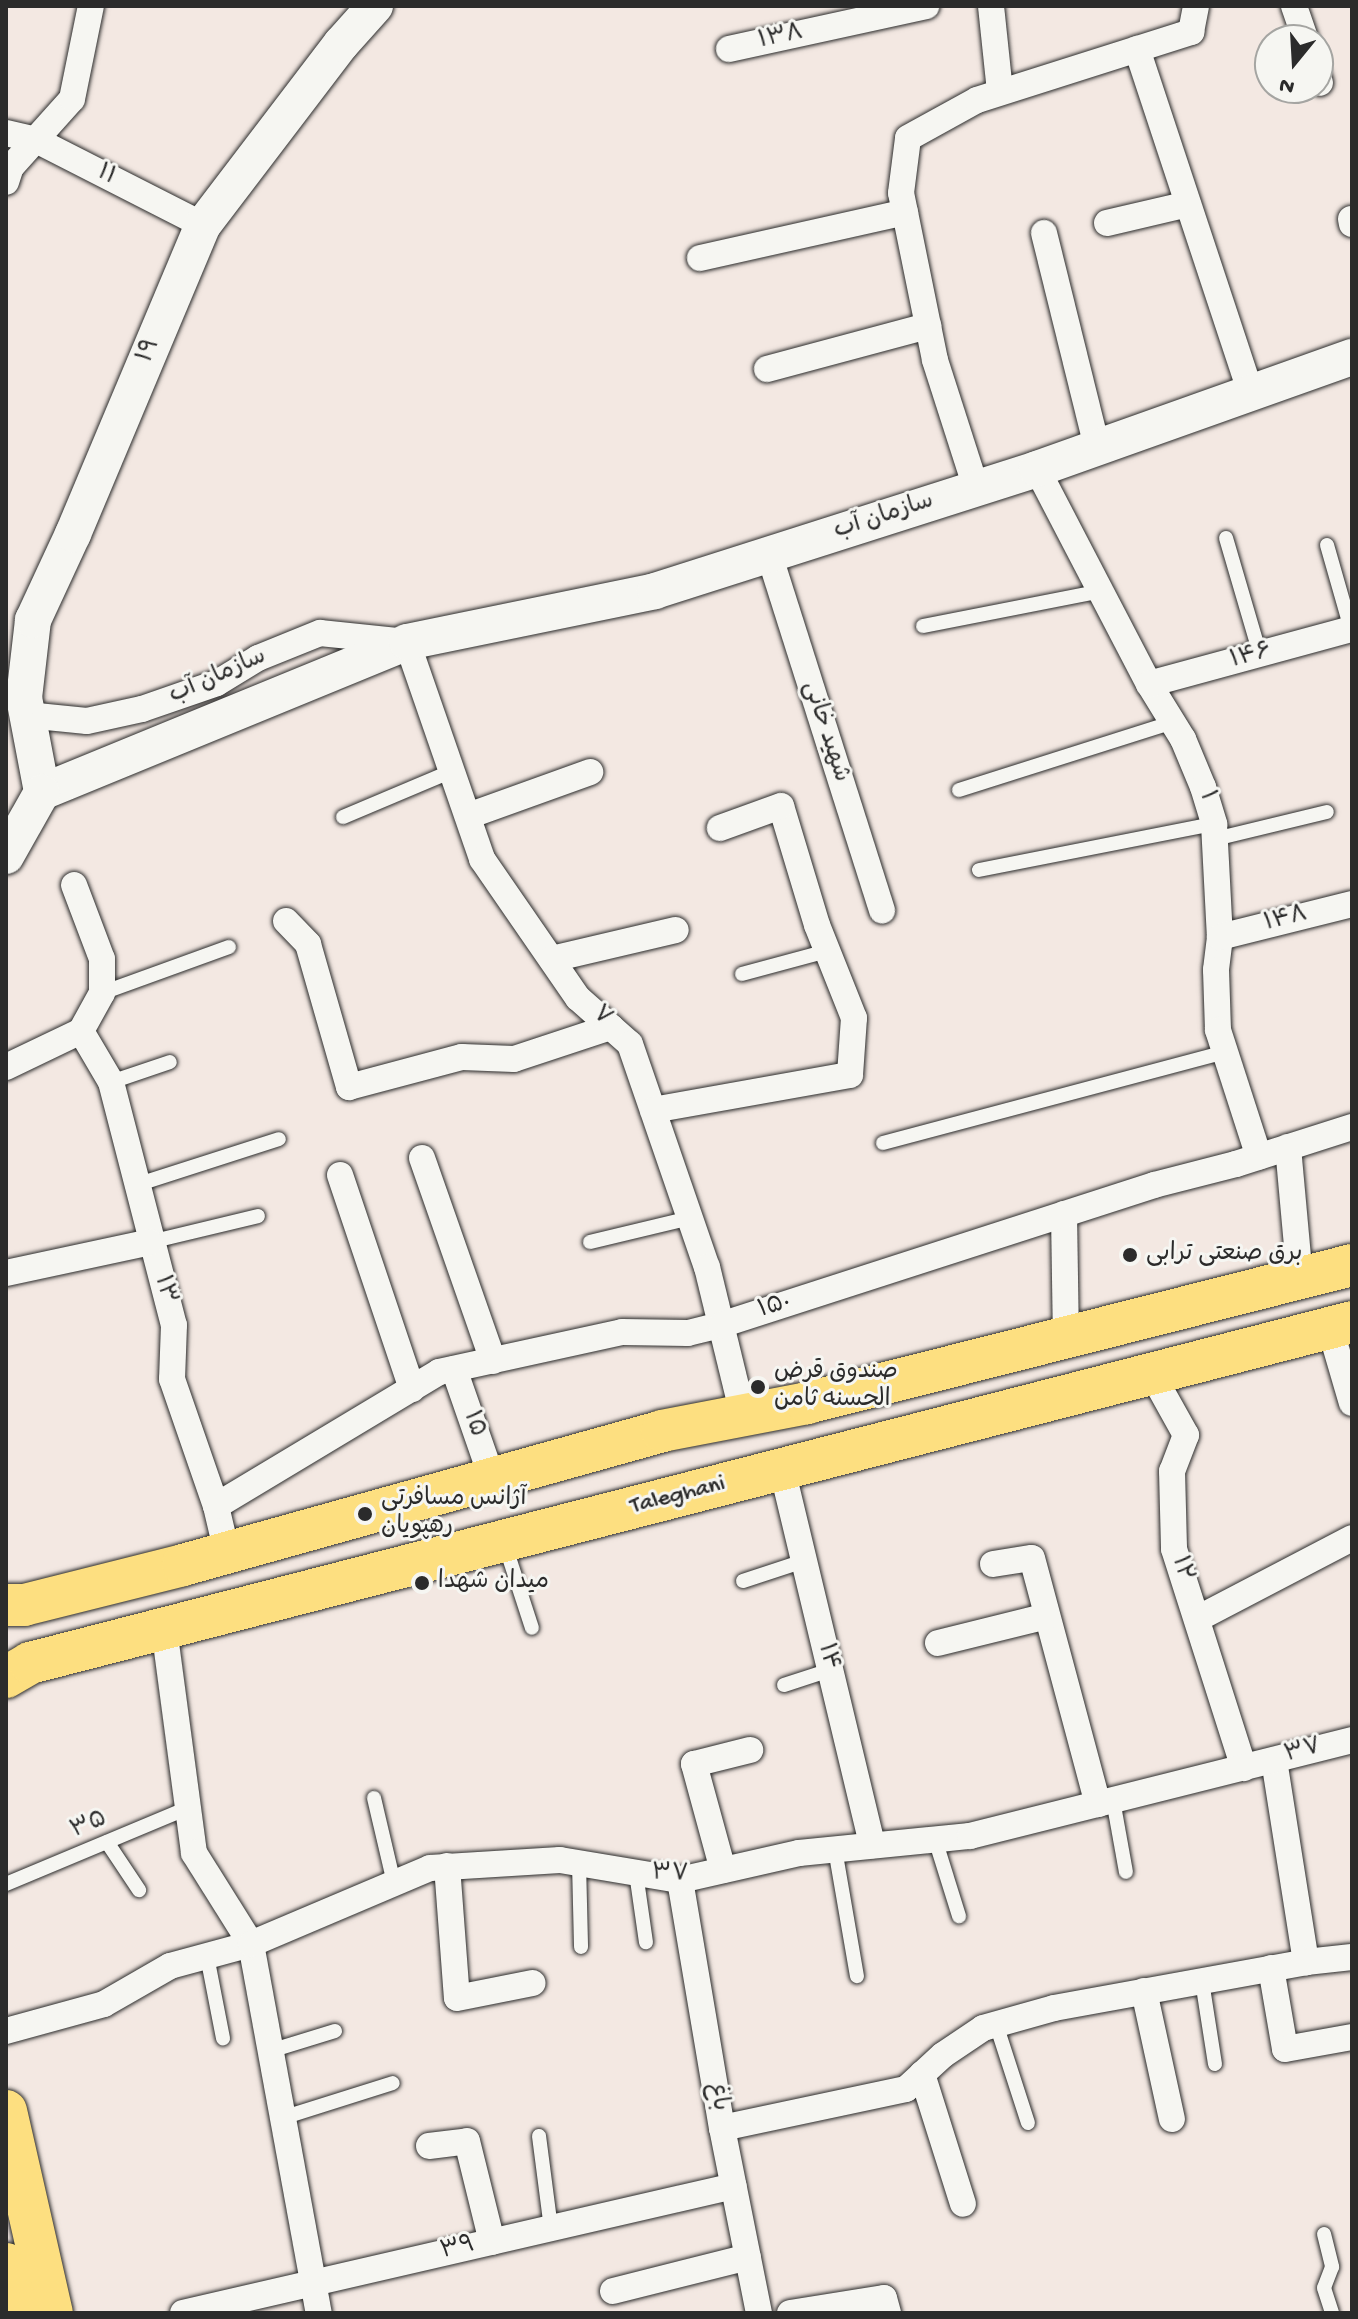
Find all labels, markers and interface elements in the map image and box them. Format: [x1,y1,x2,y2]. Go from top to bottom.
street label: ۱۳۸ [756,19,806,57]
north arrow [1254,24,1334,104]
text: N [1276,70,1298,100]
street label: ۱۱ [92,159,120,193]
street label: ۱۹ [132,334,168,368]
street label: سازمان آب [831,487,937,547]
street label: ۱۴۶ [1227,638,1275,676]
street label: سازمان آب [165,643,271,711]
street label: شهید خانی [795,678,855,786]
street label: ۱ [1191,787,1221,805]
street label: ۱۴۸ [1261,901,1311,939]
street label: ۷ [585,1001,617,1033]
place label: برق صنعتی ترابی [1146,1241,1303,1269]
marker: برق صنعتی ترابی [1121,1246,1139,1264]
street label: ۱۳ [146,1272,182,1308]
street label: ۱۵۰ [755,1288,795,1326]
place label: صندوق قرض الحسنه ثامن [774,1359,898,1415]
marker: صندوق قرض الحسنه ثامن [749,1378,767,1396]
street label: ۱۵ [455,1407,491,1441]
street label: Taleghani [628,1470,728,1522]
place label: آژانس مسافرتی رهپویان [381,1486,526,1542]
marker: آژانس مسافرتی رهپویان [356,1505,374,1523]
street label: ۱۲ [1164,1553,1198,1585]
place label: میدان شهدا [438,1569,549,1597]
marker: میدان شهدا [413,1574,431,1592]
street label: ۱۴ [810,1641,844,1673]
street label: ۳۷ [1282,1733,1324,1771]
street label: ۳۵ [67,1806,111,1846]
street label: ۳۷ [651,1860,689,1890]
street label: باغ [700,2081,734,2113]
street label: ۳۹ [438,2231,478,2267]

